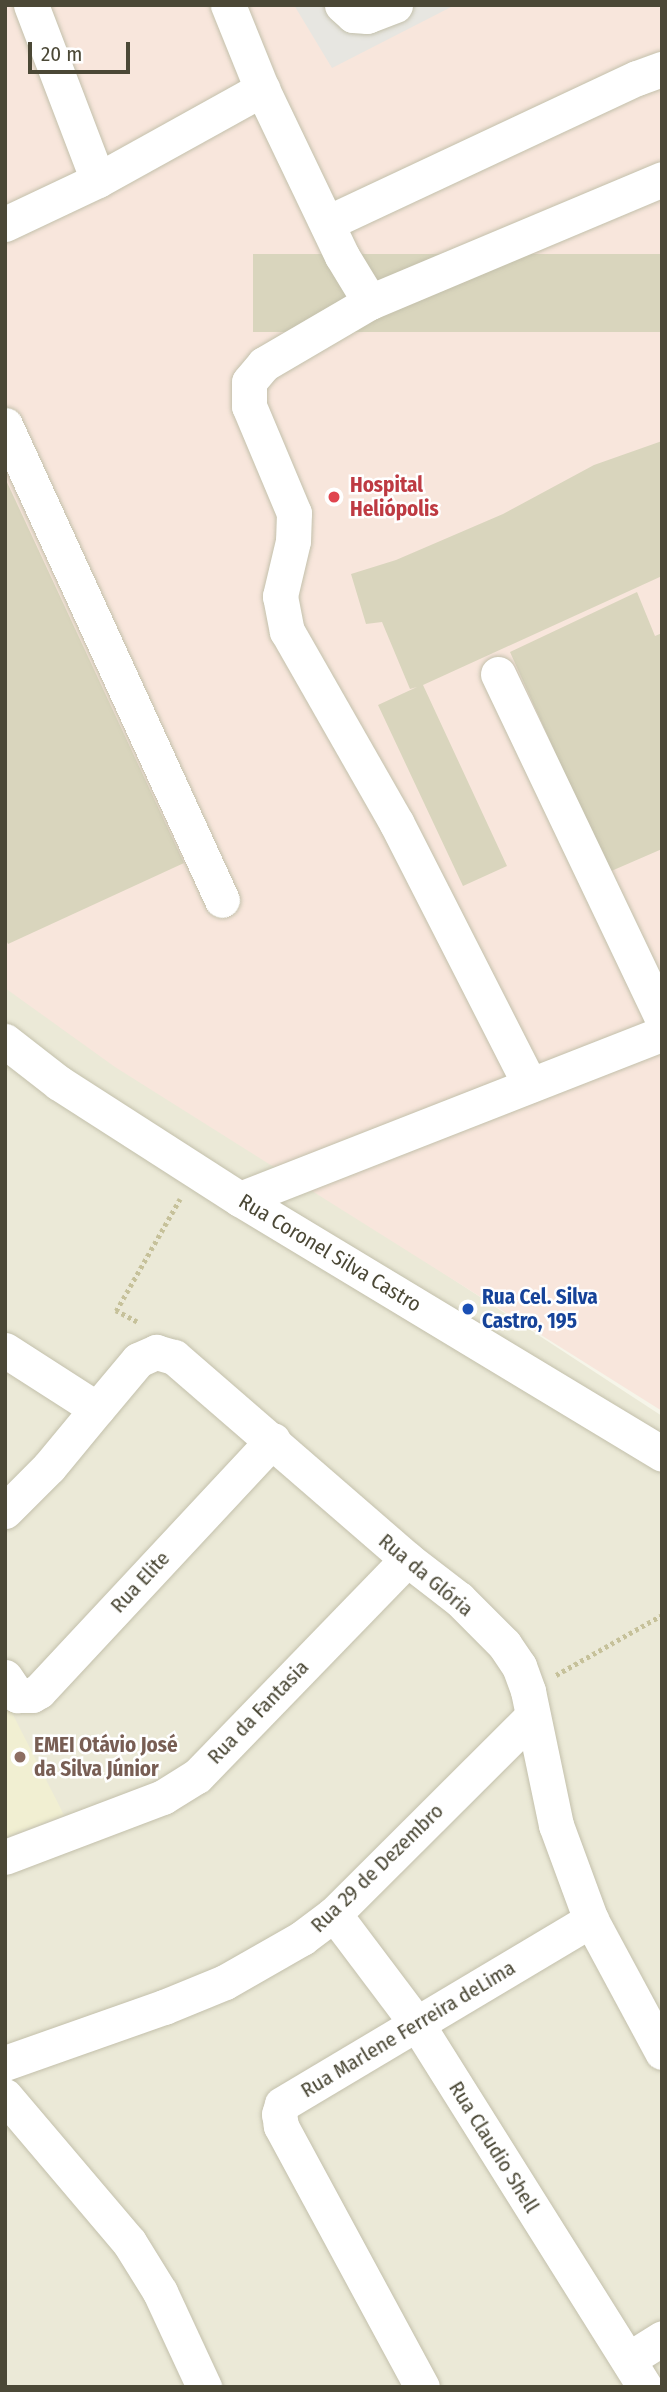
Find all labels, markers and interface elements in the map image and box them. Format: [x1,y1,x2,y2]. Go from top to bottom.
scale bar [32,28,133,72]
text: 20 m [41,41,82,67]
place label: Hospital Heliópolis [350,472,439,522]
marker: Hospital Heliópolis [324,487,344,507]
street label: Rua Coronel Silva Castro [234,1189,426,1317]
place label: Rua Cel. Silva Castro, 195 [482,1284,598,1334]
marker: Rua Cel. Silva Castro, 195 [460,1301,476,1317]
street label: Rua da Glória [374,1528,478,1622]
street label: Rua Elite [105,1546,175,1618]
street label: Rua da Fantasia [202,1655,314,1769]
place label: EMEI Otávio José da Silva Júnior [34,1732,178,1782]
marker: EMEI Otávio José da Silva Júnior [12,1749,28,1765]
street label: Rua 29 de Dezembro [305,1798,449,1938]
street label: Rua Marlene Ferreira deLima [296,1955,520,2103]
street label: Rua Claudio Shell [443,2077,545,2217]

